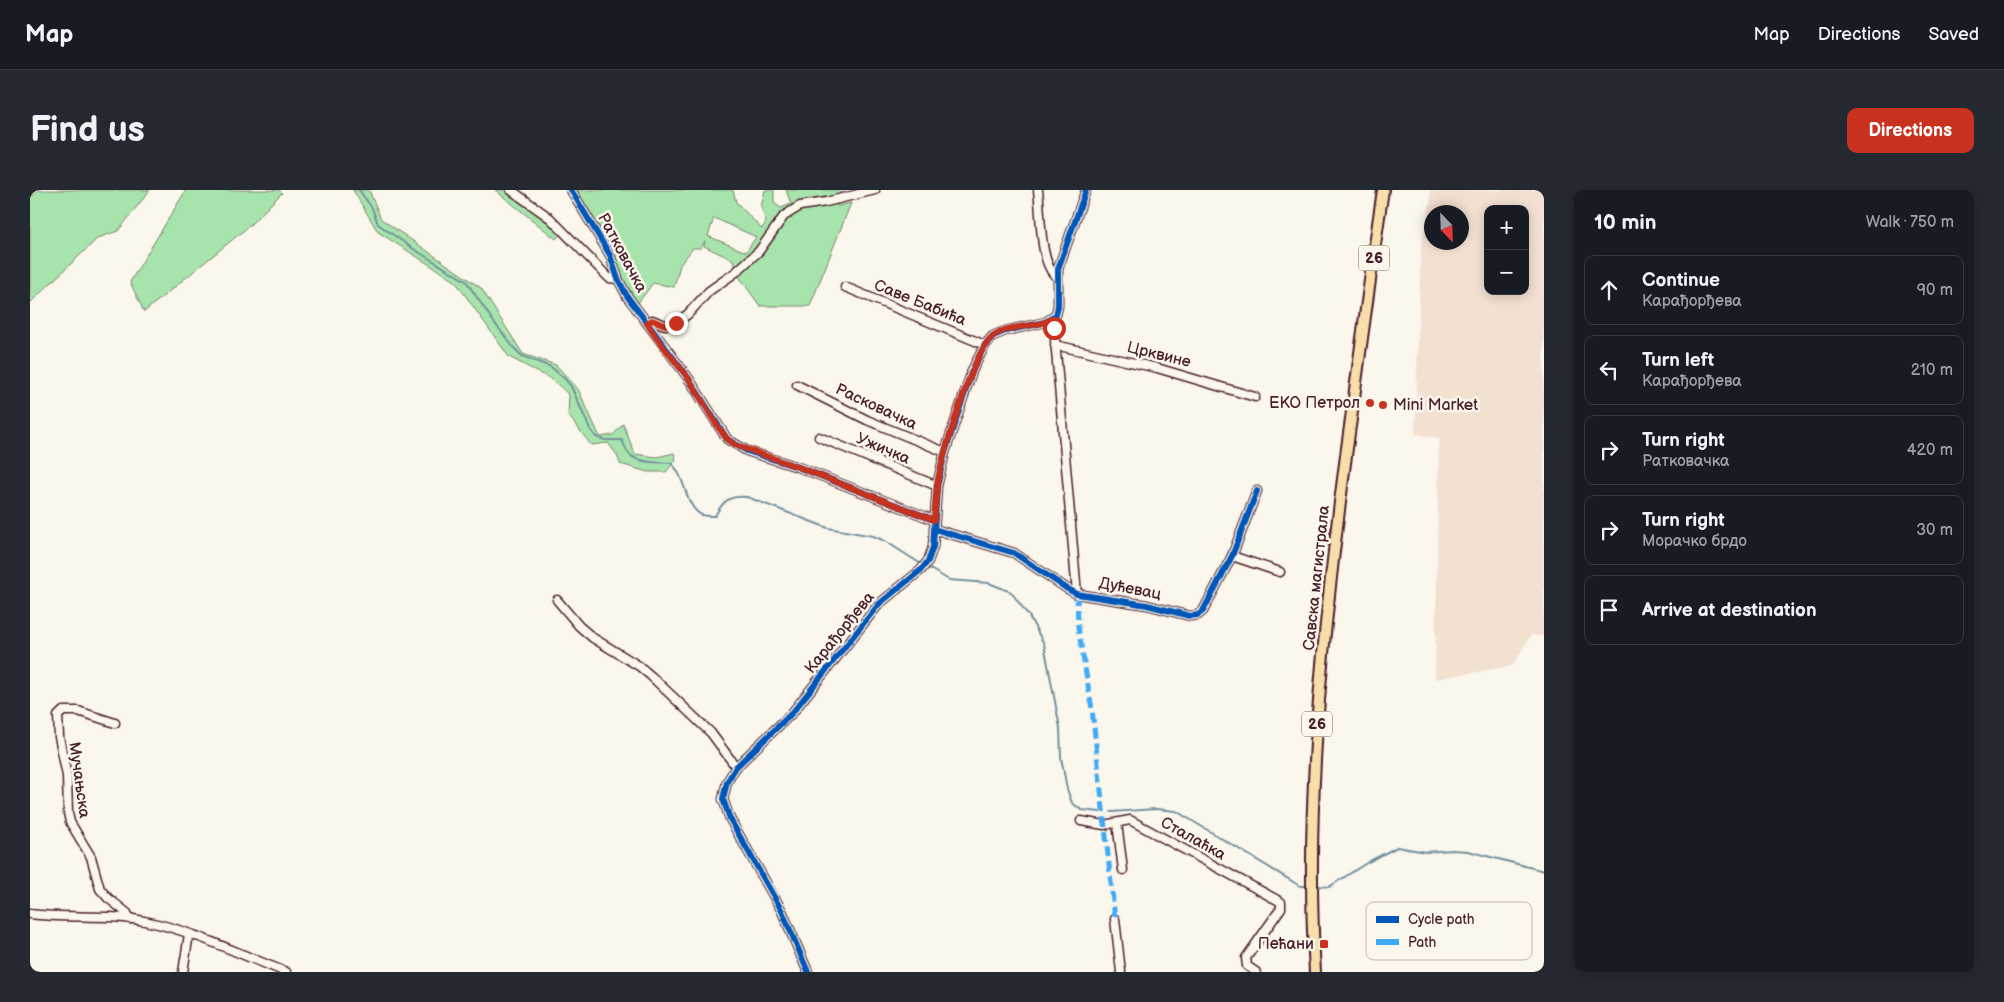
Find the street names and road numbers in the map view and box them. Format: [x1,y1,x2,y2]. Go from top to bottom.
street label: Ратковачка [593,210,651,297]
road number: 26 [1359,246,1389,270]
street label: Саве Бабића [871,276,969,330]
street label: Црквине [1125,338,1193,372]
street label: Расковачка [832,380,920,434]
street label: Ужичка [853,429,913,469]
street label: Савска магистрала [1300,504,1334,652]
street label: Дућевац [1097,574,1163,604]
street label: Карађорђева [801,588,879,678]
road number: 26 [1302,712,1332,736]
street label: Мучањска [64,741,94,820]
street label: Сталаћка [1157,813,1229,865]

